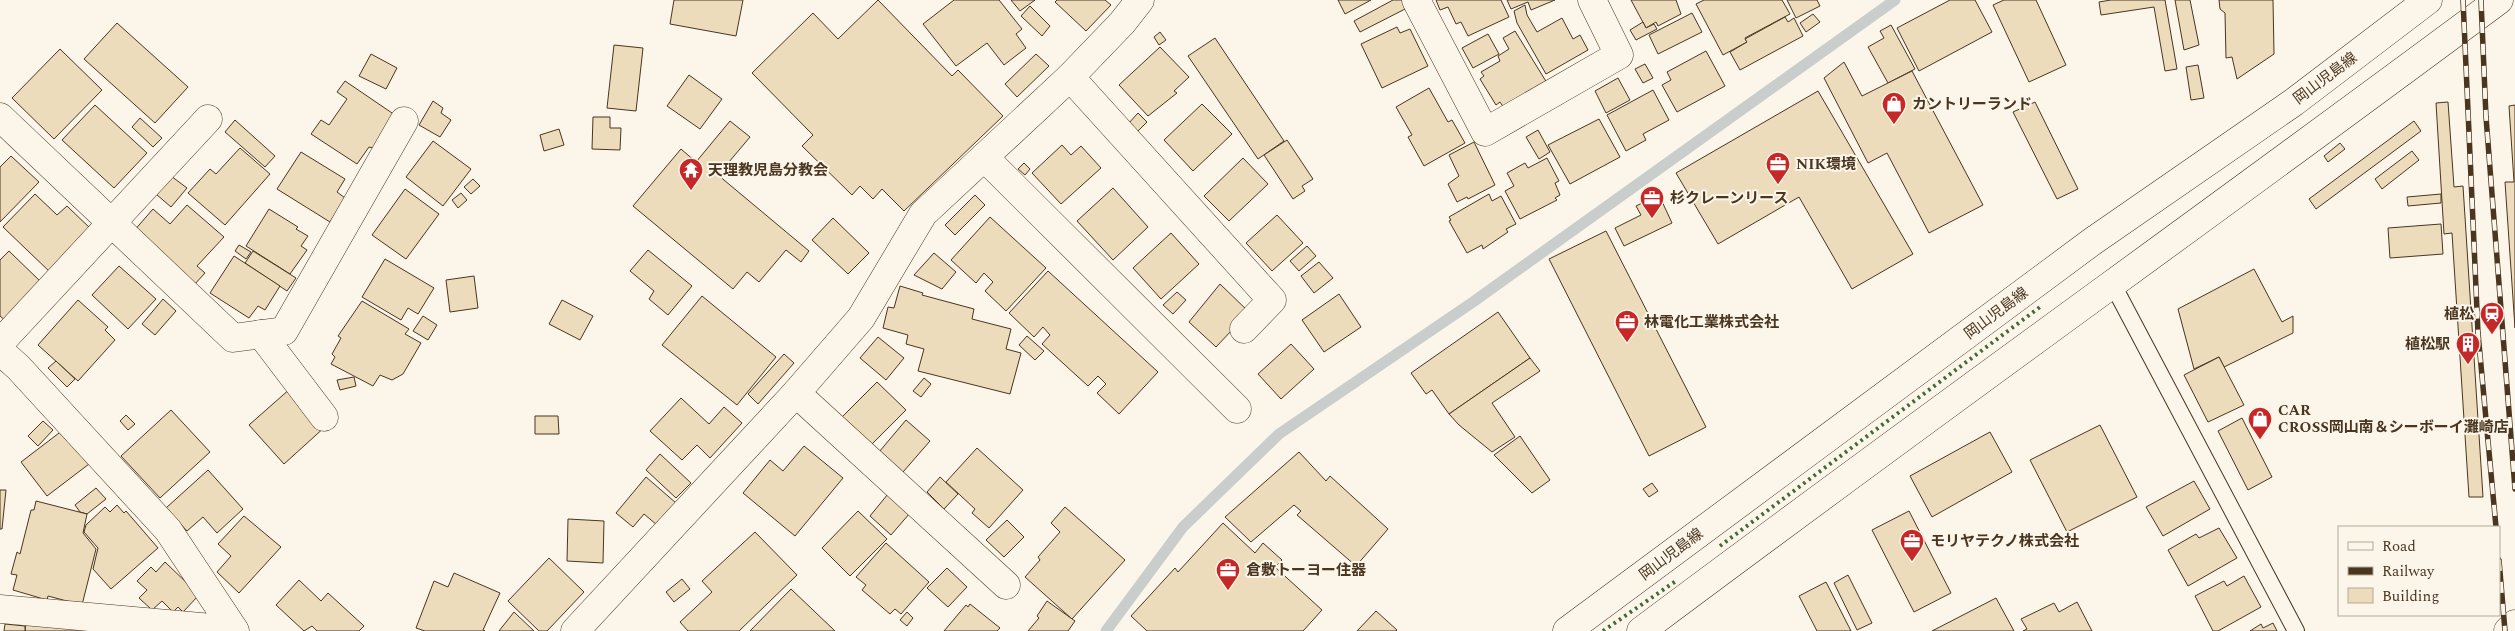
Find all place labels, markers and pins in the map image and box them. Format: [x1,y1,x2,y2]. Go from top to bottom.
shop icon: カントリーランド [1881,91,1907,125]
place label: カントリーランド [1912,93,2032,116]
office icon: NIK環境 [1765,151,1791,185]
place label: NIK環境 [1796,153,1856,176]
temple icon: 天理教児島分教会 [678,157,704,191]
place label: 天理教児島分教会 [708,159,828,182]
office icon: 杉クレーンリース [1639,185,1665,219]
place label: 杉クレーンリース [1670,187,1789,210]
station icon: 植松 [2479,301,2505,335]
place label: 植松 [2444,303,2474,326]
office icon: 林電化工業株式会社 [1614,309,1640,343]
place label: 林電化工業株式会社 [1644,311,1779,334]
building icon: 植松駅 [2455,331,2481,365]
place label: 植松駅 [2405,333,2450,356]
place label: CAR CROSS岡山南＆シーボーイ灘崎店 [2278,399,2509,439]
shop icon: CAR CROSS岡山南＆シーボーイ灘崎店 [2247,406,2273,440]
office icon: モリヤテクノ株式会社 [1899,528,1925,562]
place label: モリヤテクノ株式会社 [1930,530,2079,553]
office icon: 倉敷トーヨー住器 [1215,557,1241,591]
place label: 倉敷トーヨー住器 [1246,559,1367,582]

